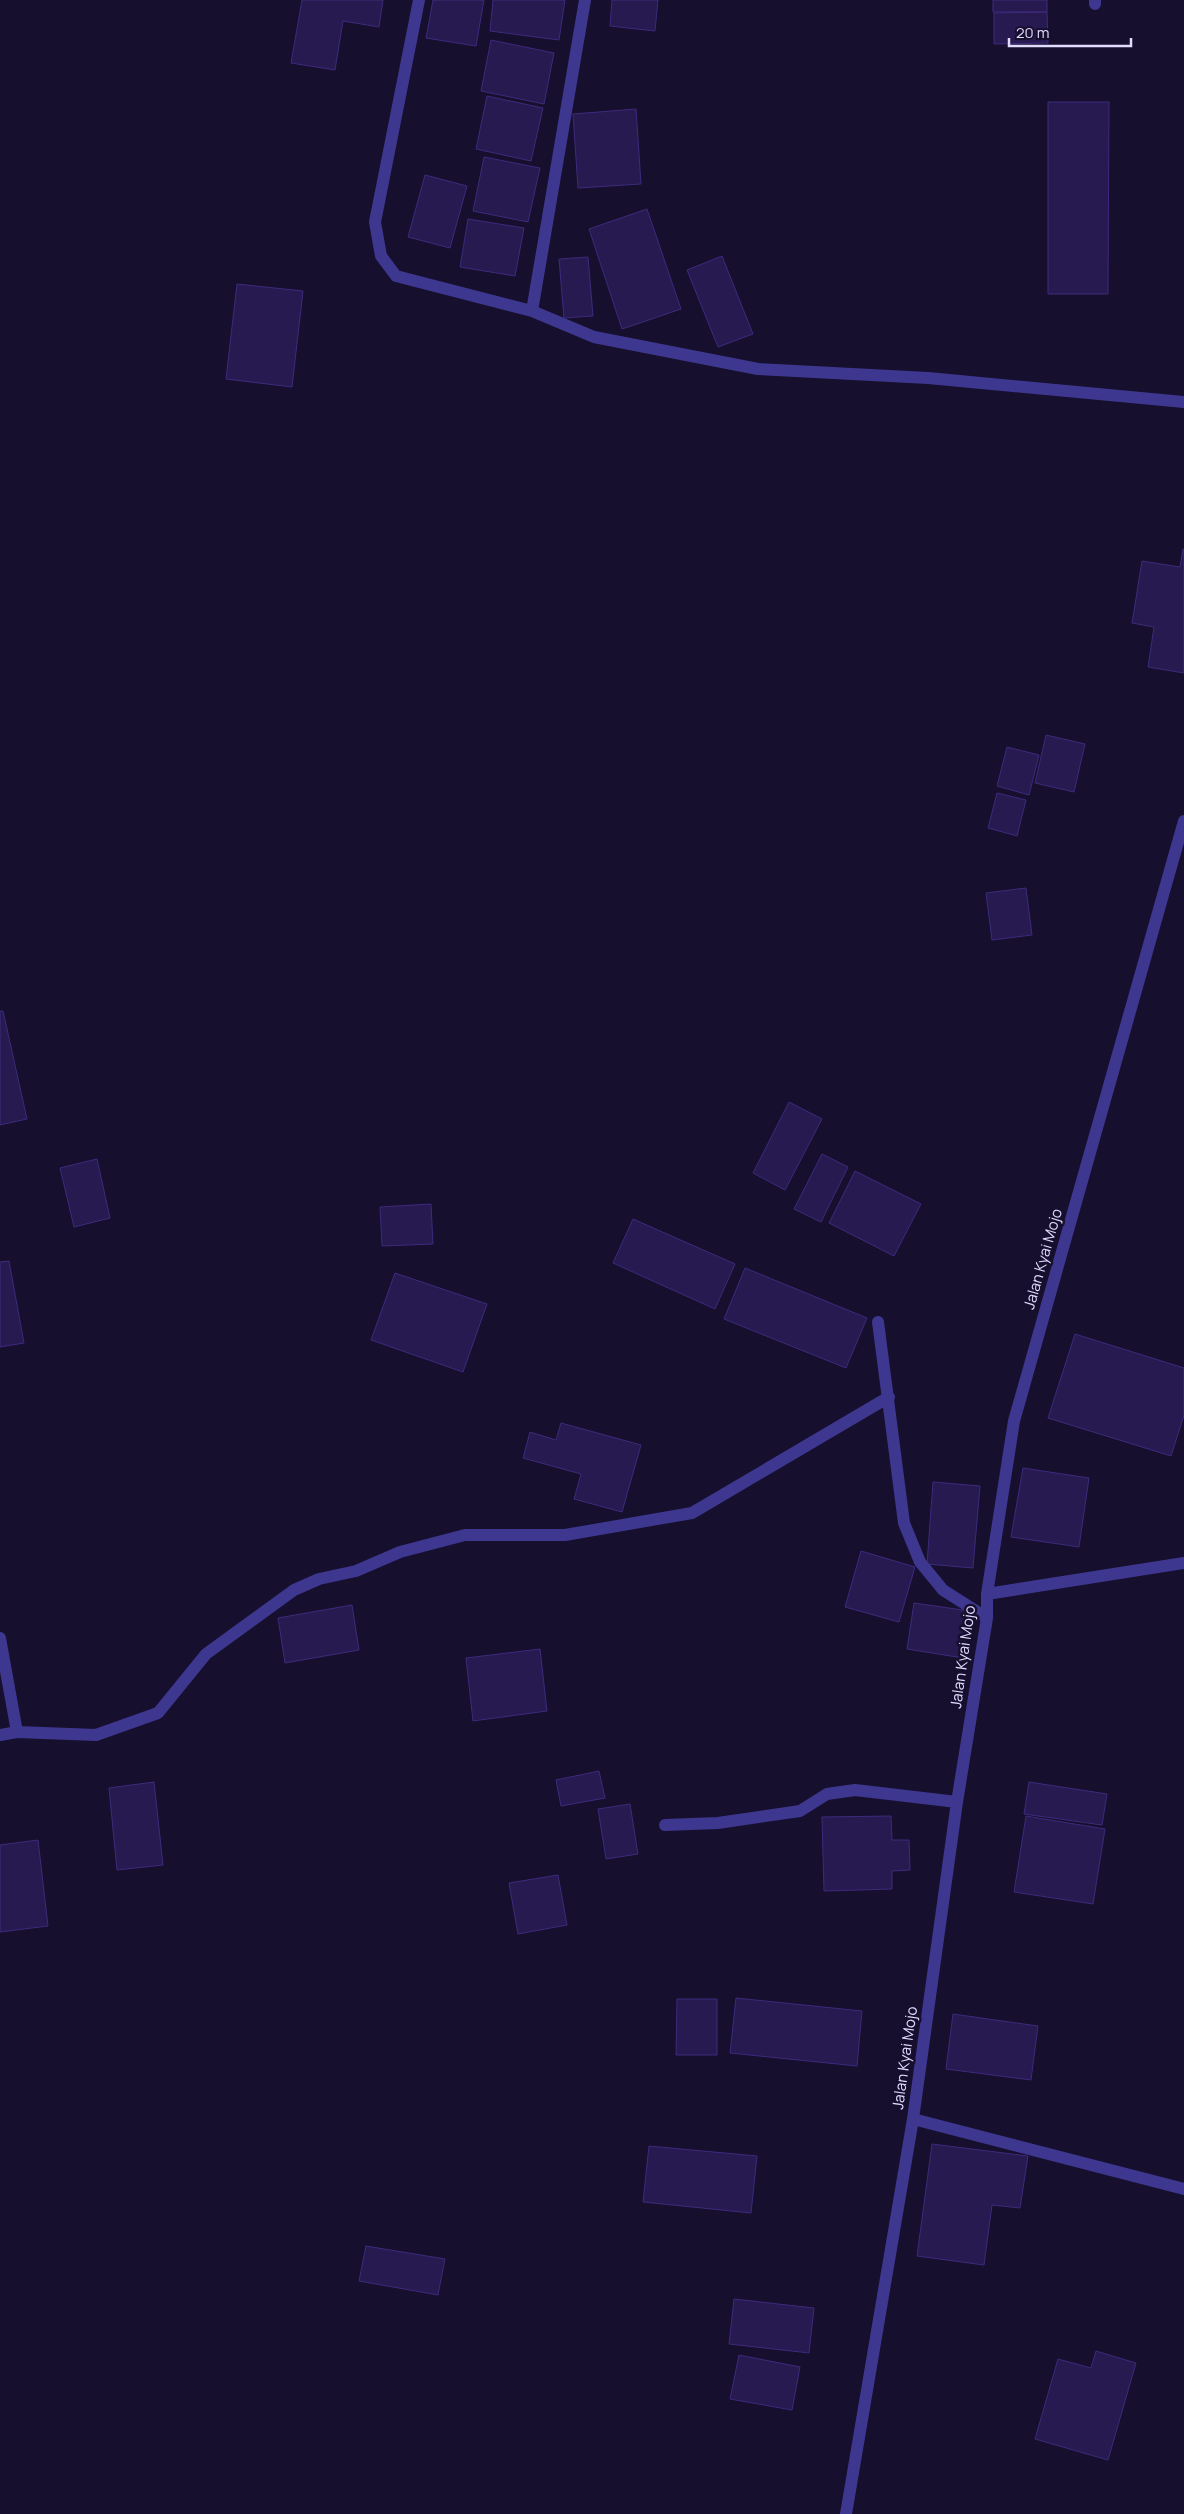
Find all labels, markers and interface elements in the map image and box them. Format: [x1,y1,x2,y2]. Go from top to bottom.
scale bar [1009,15,1132,47]
text: 20 m [1016,22,1049,43]
street label: Jalan Kyai Mojo [1018,1206,1067,1312]
street label: Jalan Kyai Mojo [945,1604,980,1710]
street label: Jalan Kyai Mojo [887,2005,922,2111]

